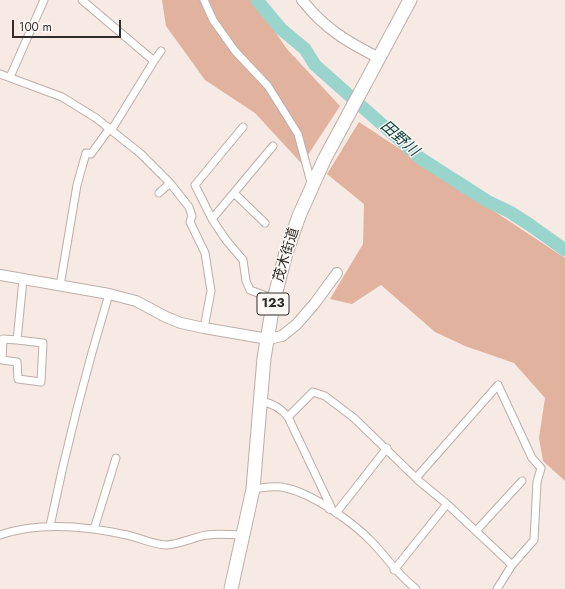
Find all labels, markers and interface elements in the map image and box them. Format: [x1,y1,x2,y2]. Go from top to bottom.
scale bar [14,12,123,38]
text: 100 m [19,18,52,36]
water label: 田野川 [376,117,422,161]
street label: 茂木街道 [271,226,303,284]
road number: 123 [257,293,289,315]

